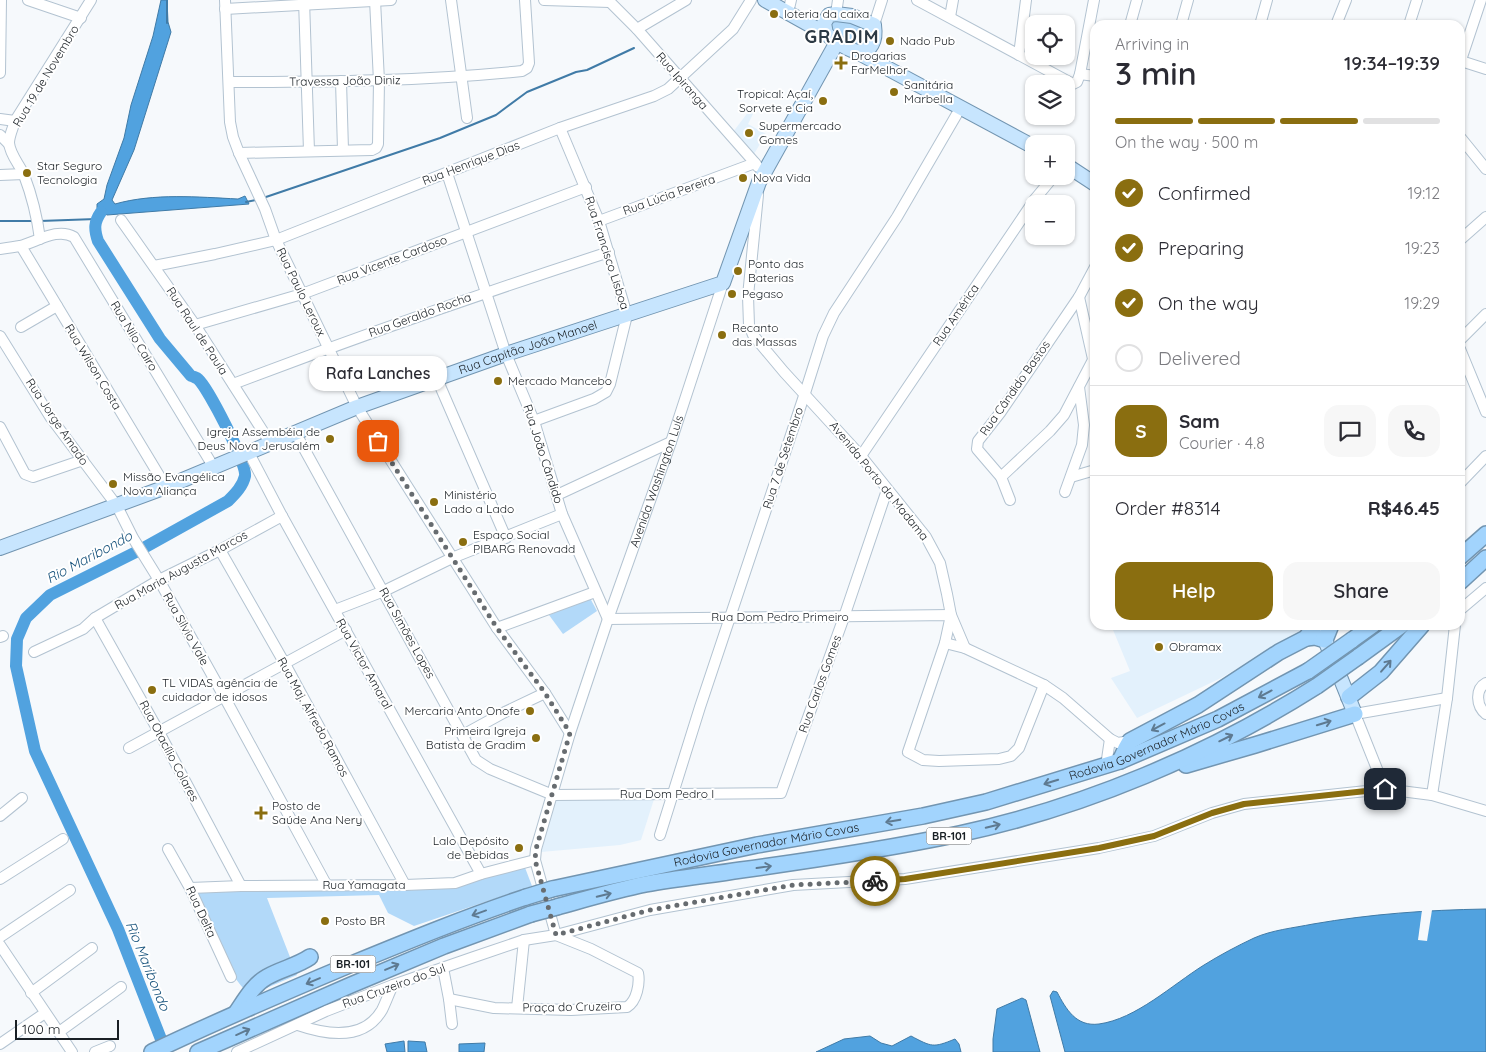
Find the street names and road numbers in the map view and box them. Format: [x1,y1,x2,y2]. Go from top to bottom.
street label: Rua 19 de Novembro [9,22,82,129]
street label: Rua Ipiranga [653,49,712,113]
street label: Travessa João Diniz [289,72,401,89]
street label: Rua Henrique Dias [420,137,522,188]
street label: Rua Lúcia Pereira [621,171,717,218]
street label: Rua Francisco Lisboa [582,194,633,311]
street label: Rua Vicente Cardoso [335,232,449,287]
street label: Rua Paulo Leroux [273,245,330,339]
street label: Rua América [929,281,982,349]
street label: Rua Raul de Paula [163,284,231,378]
street label: Rua Geraldo Rocha [366,289,473,340]
street label: Rua Nilo Cairo [108,298,161,373]
street label: Rua Capitão João Manoel [457,317,599,377]
street label: Rua Wilson Costa [62,321,125,412]
street label: Rua Cândido Bastos [976,337,1053,438]
street label: Rua Jorge Amado [23,375,92,468]
street label: Rua João Cândido [520,402,567,505]
street label: Rua 7 de Setembro [759,405,806,511]
street label: Avenida Washington Luís [626,413,686,549]
street label: Avenida Porto da Madama [827,418,932,543]
street label: Rua Maria Augusta Marcos [112,527,250,612]
street label: Rua Simões Lopes [376,585,439,681]
street label: Rua Silvio Vale [160,590,213,668]
street label: Rua Dom Pedro Primeiro [711,609,849,624]
street label: Rua Victor Amaral [333,616,396,712]
street label: Rua Carlos Gomes [795,633,844,735]
street label: Rua Maj. Alfredo Ramos [274,654,353,779]
street label: Rua Otacílio Colares [136,698,203,804]
street label: Rodovia Governador Mário Covas [1067,698,1247,783]
street label: Rua Dom Pedro I [620,786,714,801]
street label: Rodovia Governador Mário Covas [672,819,861,870]
road number: BR-101 [926,828,972,844]
street label: Rua Yamagata [322,877,406,892]
street label: Rua Delta [183,884,220,940]
road number: BR-101 [330,956,376,972]
street label: Rua Cruzeiro do Sul [340,960,447,1011]
street label: Praça do Cruzeiro [522,998,622,1015]

